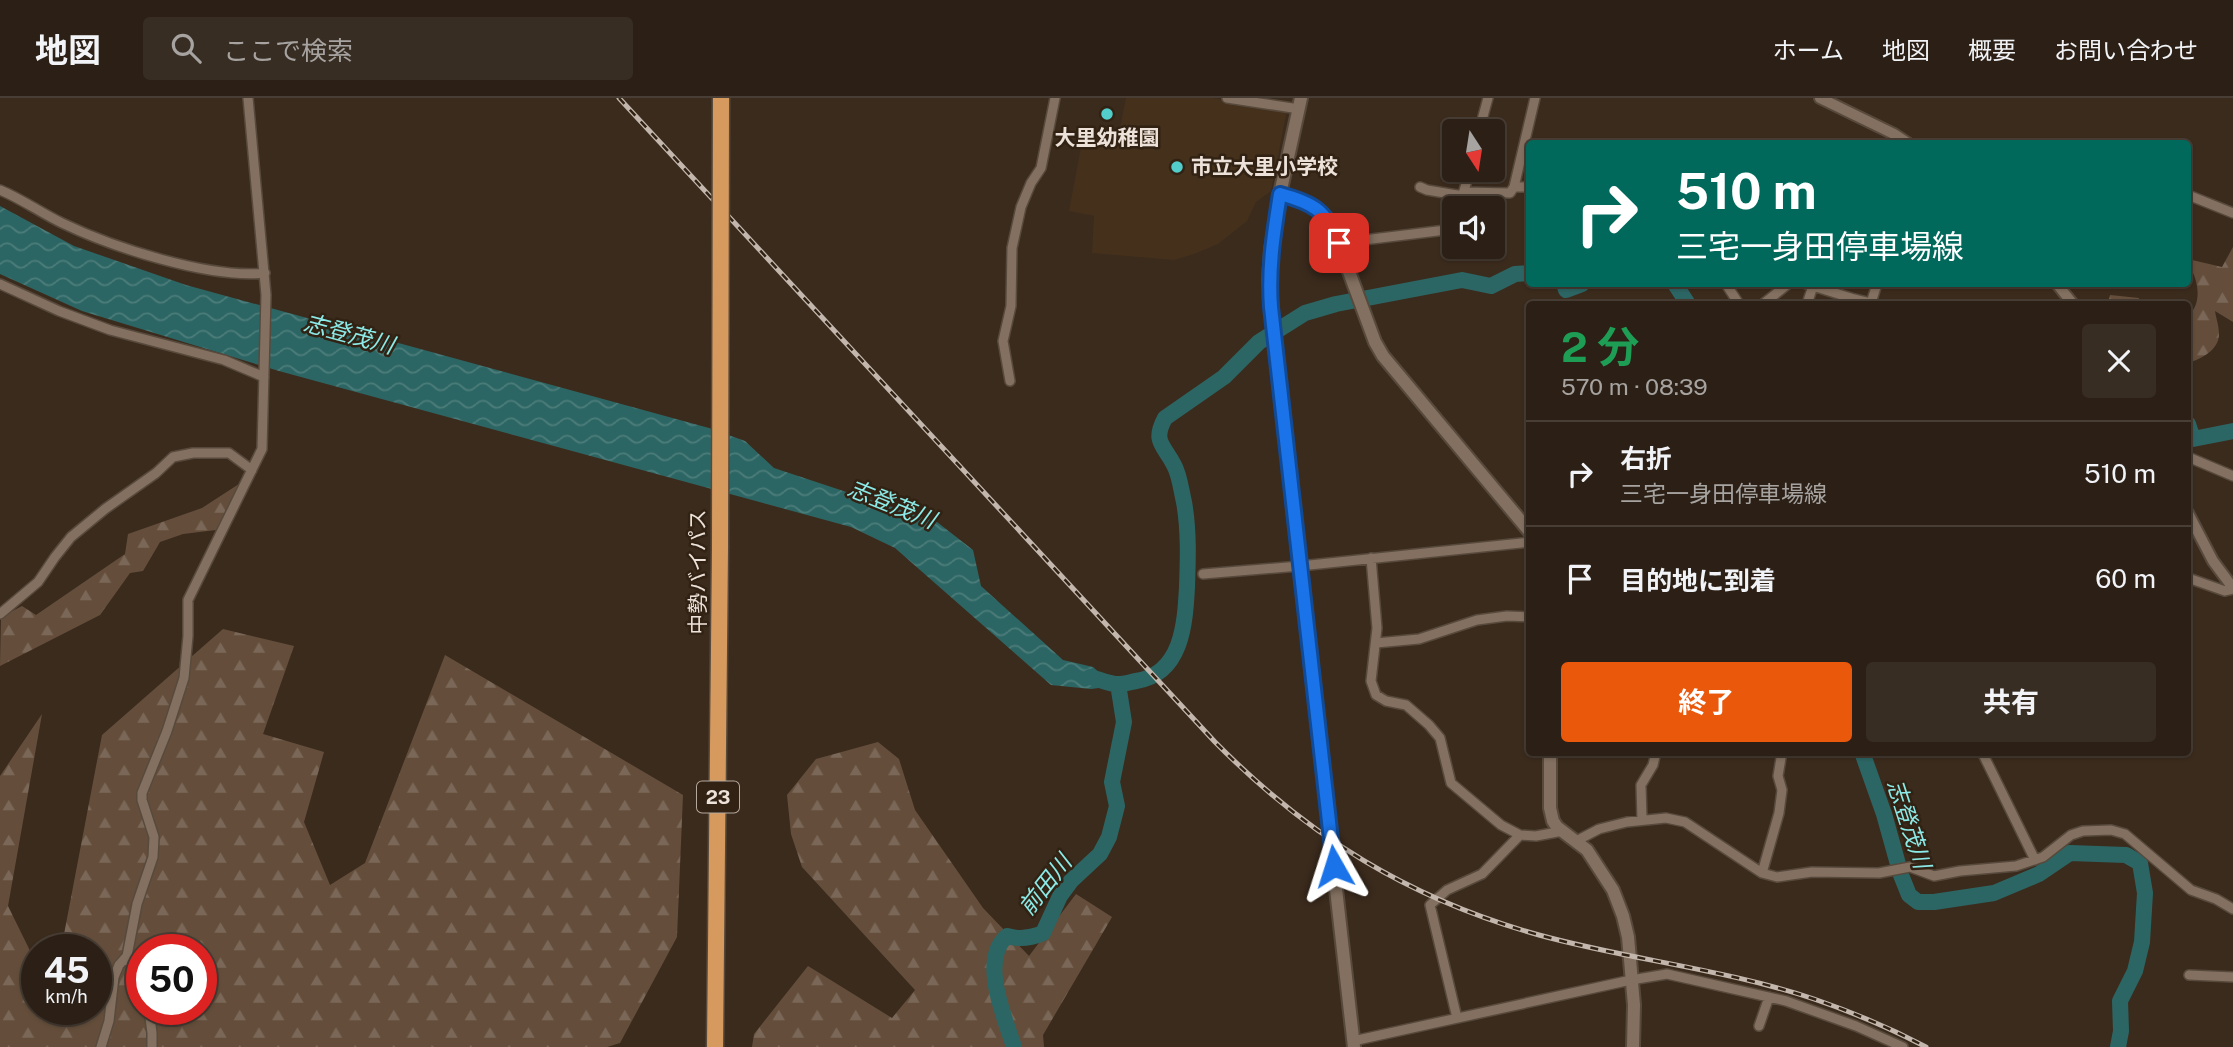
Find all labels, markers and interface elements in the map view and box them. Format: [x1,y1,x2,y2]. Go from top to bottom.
search box [143,17,633,80]
icon: search [167,29,205,67]
text: 地図 [35,31,101,69]
text: ここで検索 [223,35,353,66]
text: ホーム [1773,36,1844,64]
text: 地図 [1882,36,1930,64]
text: 概要 [1968,36,2016,64]
text: お問い合わせ [2054,36,2198,64]
marker: 大里幼稚園 [1099,106,1115,122]
north arrow [1442,119,1505,182]
map controls [1442,119,1505,259]
place label: 大里幼稚園 [1055,125,1160,150]
place label: 市立大里小学校 [1191,154,1338,179]
marker: 市立大里小学校 [1169,159,1185,175]
text: 510 m [1676,162,1817,220]
icon: right [1561,168,1652,259]
button: sound [1442,196,1505,259]
pin [1309,213,1369,273]
icon: arrive [1320,224,1358,262]
text: 三宅一身田停車場線 [1676,228,1964,265]
water label: 志登茂川 [301,309,400,359]
text: 2 分 [1561,322,1639,371]
button: close [2082,324,2156,398]
text: 570 m · 08:39 [1561,373,1708,400]
text: 右折 [1620,443,1672,474]
icon: right [1561,455,1599,493]
text: 510 m [2084,458,2156,489]
water label: 志登茂川 [844,474,943,534]
text: 三宅一身田停車場線 [1620,480,1827,507]
street label: 中勢バイパス [685,509,710,635]
icon: arrive [1561,560,1599,598]
text: 60 m [2095,563,2156,594]
text: 目的地に到着 [1620,565,1776,596]
button: 終了 [1561,662,1852,742]
button: 共有 [1866,662,2156,742]
water label: 志登茂川 [1882,776,1937,875]
road number: 23 [697,782,739,812]
position arrow [1297,829,1371,903]
water label: 前田川 [1013,847,1078,920]
speed limit sign: 50 [126,934,217,1025]
text: 45 [43,950,90,991]
text: km/h [45,986,88,1007]

